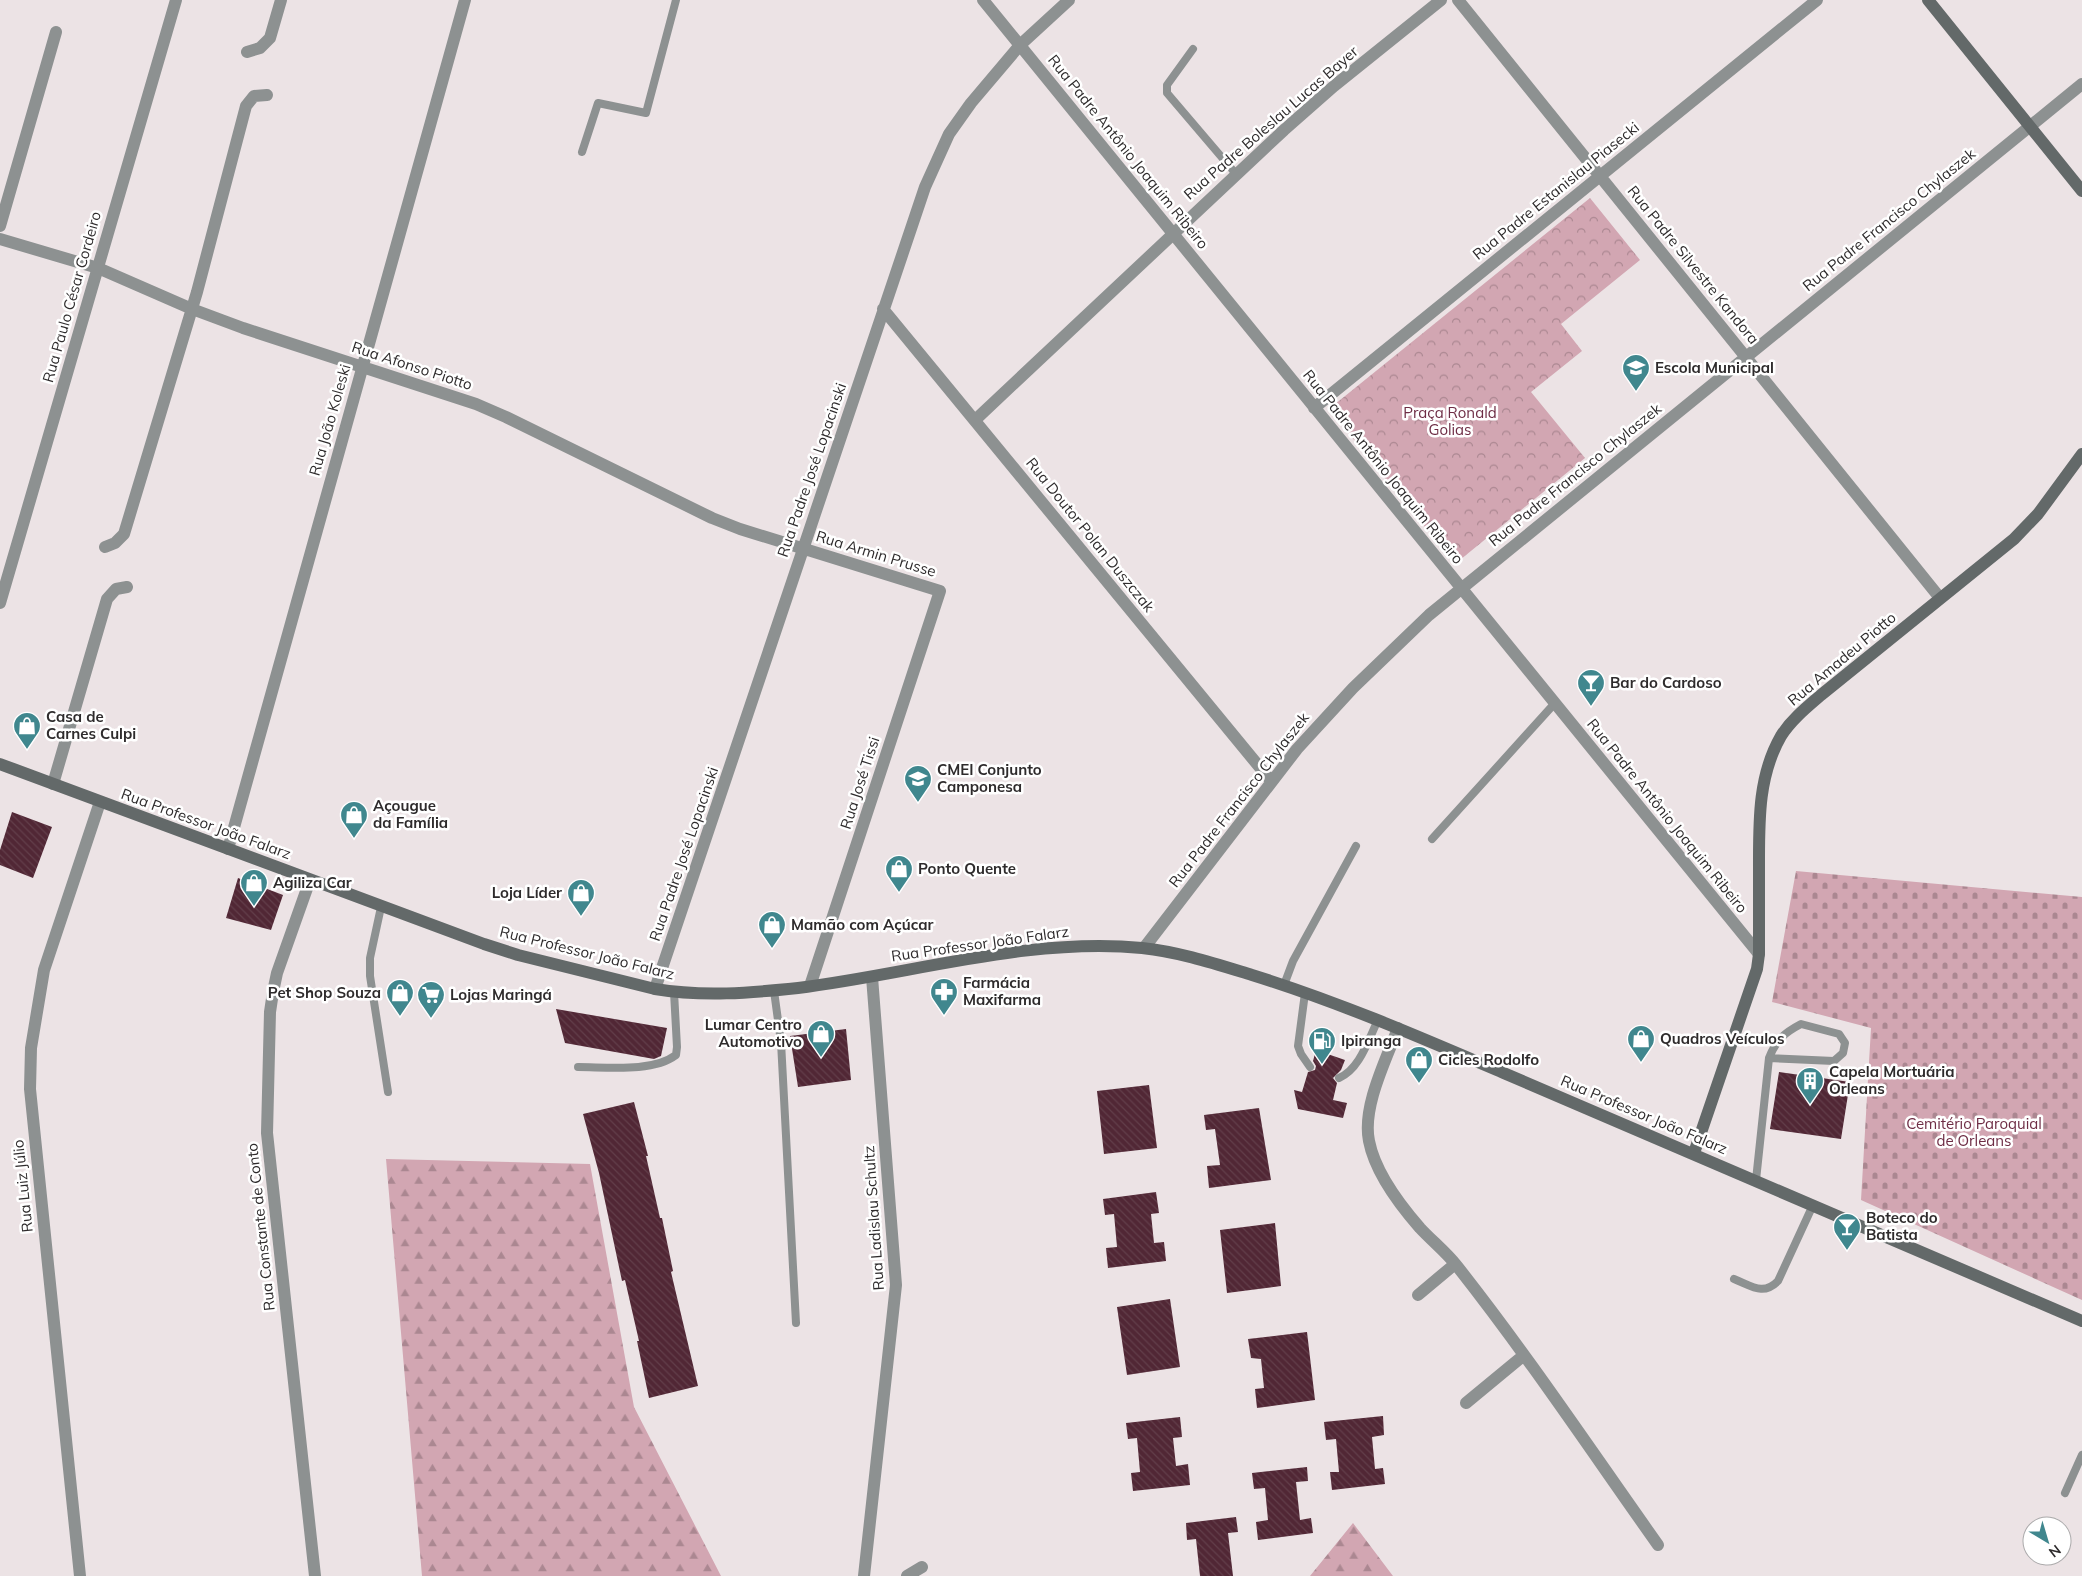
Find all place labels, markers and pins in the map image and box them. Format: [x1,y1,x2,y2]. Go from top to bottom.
school or university icon: Escola Municipal [1621,353,1651,392]
place label: Escola Municipal [1655,358,1774,377]
bar icon: Bar do Cardoso [1576,668,1606,707]
place label: Bar do Cardoso [1610,673,1722,692]
place label: Casa de Carnes Culpi [46,707,136,743]
shop icon: Casa de Carnes Culpi [12,711,42,750]
place label: CMEI Conjunto Camponesa [937,760,1042,796]
school or university icon: CMEI Conjunto Camponesa [903,764,933,803]
place label: Açougue da Família [373,796,448,832]
shop icon: Açougue da Família [339,800,369,839]
shop icon: Ponto Quente [884,854,914,893]
place label: Ponto Quente [918,859,1016,878]
shop icon: Agiliza Car [239,868,269,907]
place label: Agiliza Car [273,873,352,892]
shop icon: Loja Líder [566,878,596,917]
place label: Loja Líder [492,883,562,902]
shop icon: Mamão com Açúcar [757,910,787,949]
place label: Mamão com Açúcar [791,915,934,934]
place label: Farmácia Maxifarma [963,973,1041,1009]
pharmacy icon: Farmácia Maxifarma [929,977,959,1016]
shop icon: Pet Shop Souza [385,978,415,1017]
supermarket icon: Lojas Maringá [416,980,446,1019]
place label: Pet Shop Souza [268,983,381,1002]
place label: Lojas Maringá [450,985,552,1004]
place label: Lumar Centro Automotivo [705,1015,802,1051]
shop icon: Lumar Centro Automotivo [806,1019,836,1058]
shop icon: Quadros Veículos [1626,1024,1656,1063]
fuel station icon: Ipiranga [1307,1026,1337,1065]
place label: Quadros Veículos [1660,1029,1784,1048]
place label: Ipiranga [1341,1031,1401,1050]
shop icon: Cicles Rodolfo [1404,1045,1434,1084]
place label: Cicles Rodolfo [1438,1050,1539,1069]
place label: Capela Mortuária Orleans [1829,1062,1954,1098]
building icon: Capela Mortuária Orleans [1795,1066,1825,1105]
place label: Boteco do Batista [1866,1208,1938,1244]
bar icon: Boteco do Batista [1832,1212,1862,1251]

